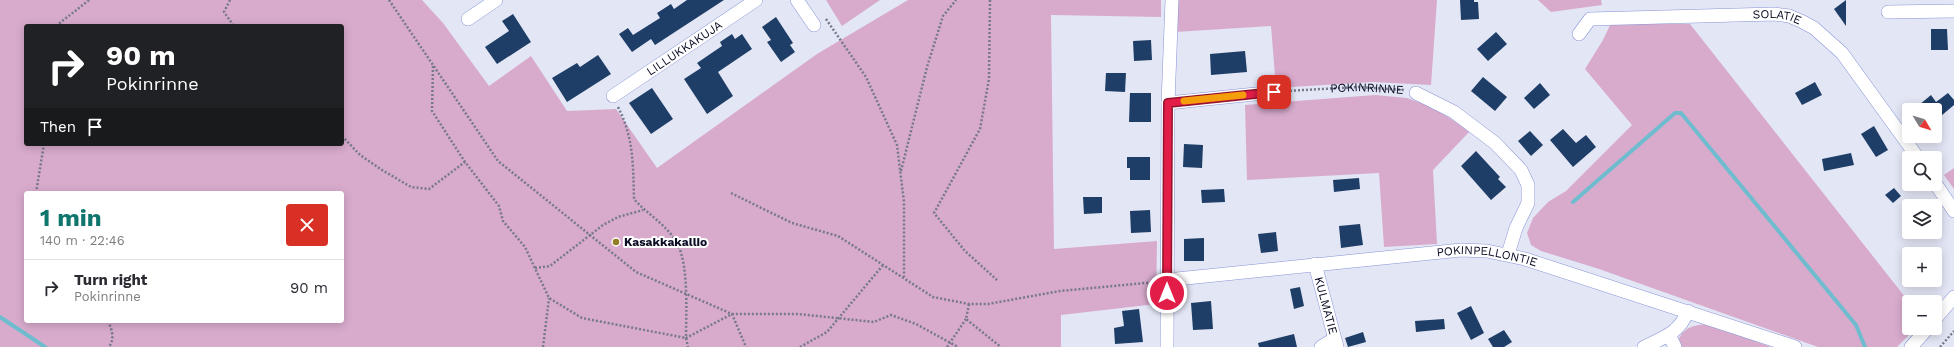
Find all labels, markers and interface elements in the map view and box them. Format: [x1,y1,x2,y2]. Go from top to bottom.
street label: SOLATIE [1753,7,1804,28]
street label: LILLUKKAKUJA [644,18,725,78]
text: 90 m [106,39,176,72]
icon: right [40,40,92,92]
text: Pokinrinne [106,73,199,94]
pin [1257,75,1291,109]
street label: POKINRINNE [1330,80,1404,97]
icon: arrive [1263,81,1285,103]
north arrow [1902,103,1942,143]
map controls [1902,103,1942,335]
icon: arrive [84,116,106,138]
text: Then [40,118,76,136]
button: search [1902,151,1942,191]
button: layers [1902,199,1942,239]
text: 1 min [40,204,102,232]
button: close [286,204,328,246]
text: 140 m · 22:46 [40,233,125,248]
place label: Kasakkakallio [624,235,707,249]
marker: Kasakkakallio [611,237,621,247]
street label: POKINPELLONTIE [1436,243,1539,270]
button: + [1902,247,1942,287]
text: Turn right [74,271,147,289]
position arrow [1146,272,1188,314]
street label: KULMATIE [1312,275,1340,336]
icon: right [40,277,62,299]
text: 90 m [290,279,328,297]
text: Pokinrinne [74,289,141,304]
button: − [1902,295,1942,335]

